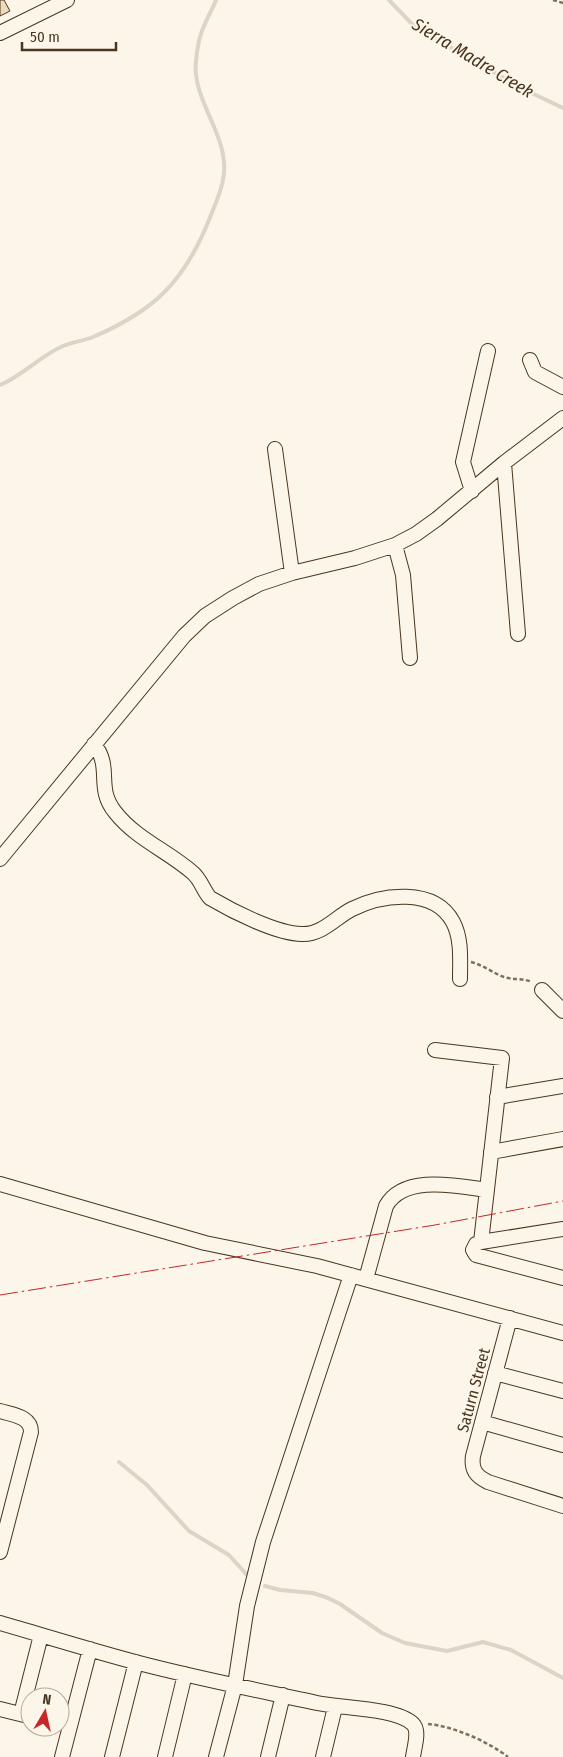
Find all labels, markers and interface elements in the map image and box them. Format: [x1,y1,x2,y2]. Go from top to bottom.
water label: Sierra Madre Creek [407,13,538,103]
scale bar [22,20,116,52]
text: 50 m [30,28,60,46]
street label: Saturn Street [453,1345,494,1434]
north arrow [20,1687,70,1737]
text: N [41,1691,52,1709]

